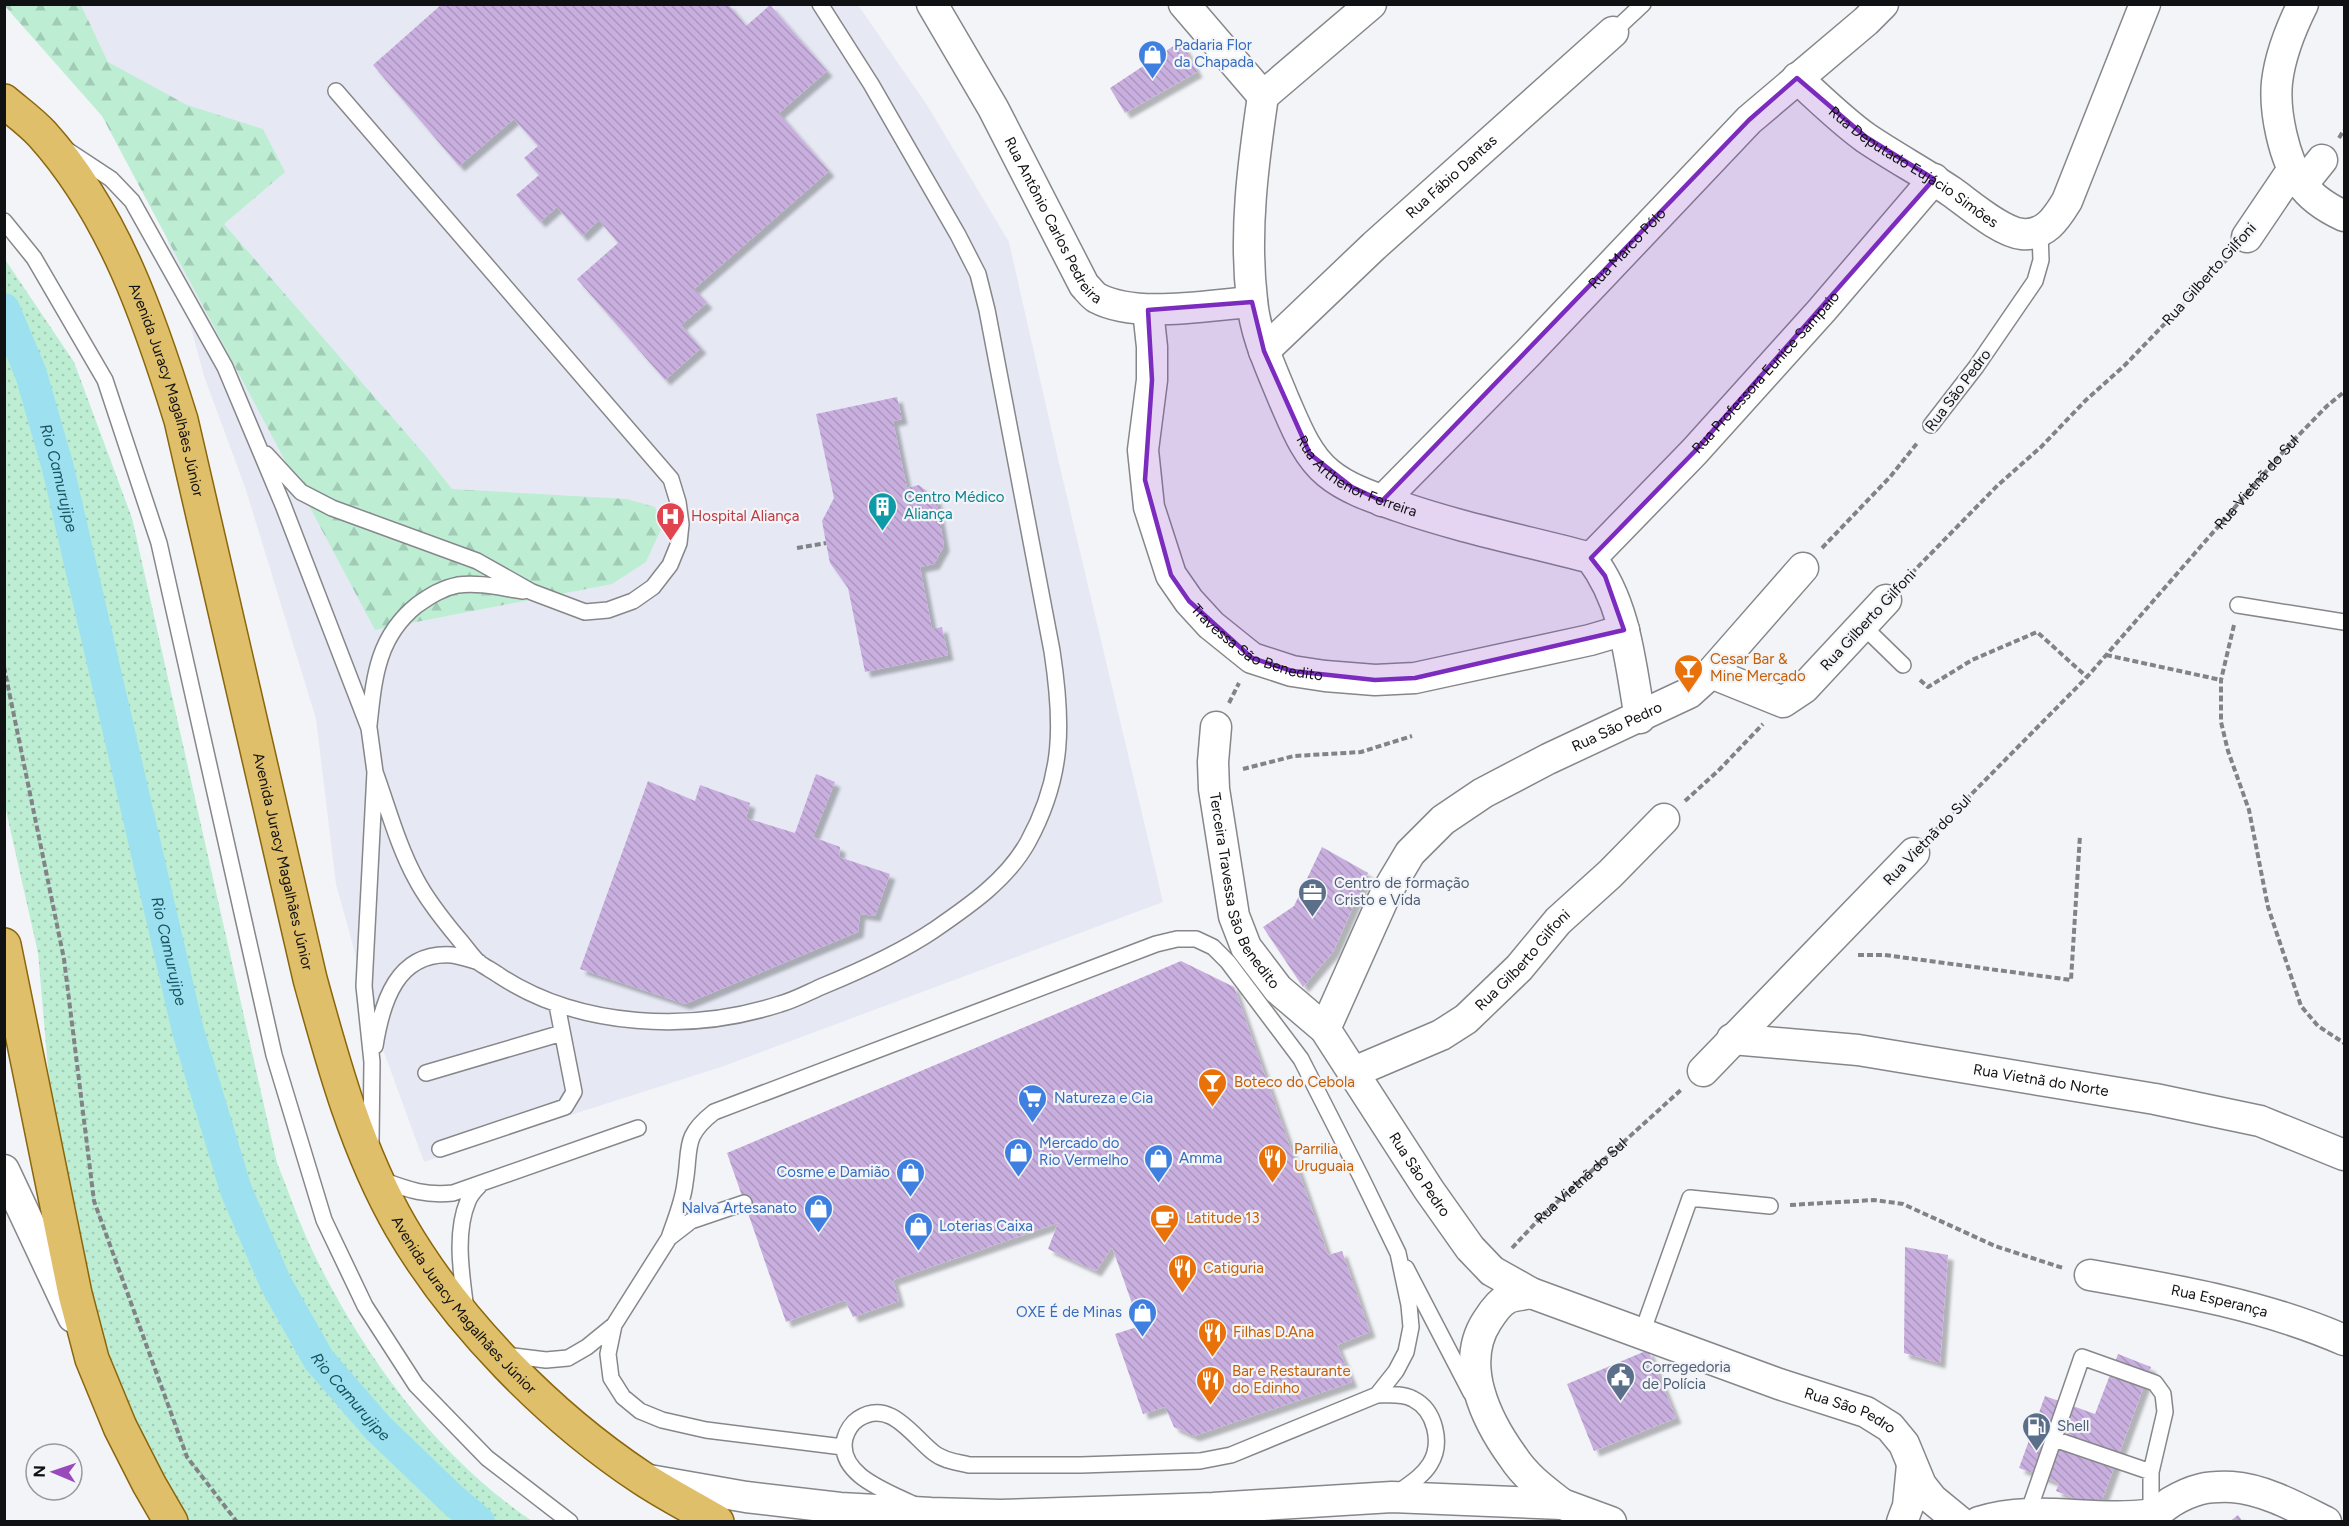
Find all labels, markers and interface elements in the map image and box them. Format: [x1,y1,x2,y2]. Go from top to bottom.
place label: Padaria Flor da Chapada [1174,36,1254,71]
shop icon: Padaria Flor da Chapada [1137,38,1169,80]
street label: Rua Deputado Eujácio Simões [1825,103,2001,232]
street label: Rua Fábio Dantas [1402,131,1501,222]
street label: Rua Antônio Carlos Pedreira [1000,134,1105,308]
street label: Rua Marco Pólo [1585,204,1670,293]
street label: Rua Gilberto Gilfoni [2158,219,2260,329]
street label: Avenida Juracy Magalhães Júnior [125,280,207,499]
street label: Rua Professora Eunice Sampaio [1688,287,1843,457]
street label: Rua São Pedro [1921,345,1995,434]
water label: Rio Camurujipe [36,422,82,534]
street label: Rua Arthenor Ferreira [1293,432,1419,521]
street label: Rua Vietnã do Sul [2211,432,2302,533]
place label: Centro Médico Aliança [904,488,1005,523]
building icon: Centro Médico Aliança [867,490,899,532]
hospital icon: Hospital Aliança [654,500,686,542]
place label: Hospital Aliança [691,507,799,525]
street label: Rua Gilberto Gilfoni [1817,566,1919,674]
street label: Travessa São Benedito [1187,600,1324,685]
place label: Cesar Bar & Mine Mercado [1710,650,1806,685]
bar icon: Cesar Bar & Mine Mercado [1673,652,1705,694]
street label: Rua São Pedro [1569,698,1665,756]
street label: Avenida Juracy Magalhães Júnior [249,751,317,972]
street label: Terceira Travessa São Benedito [1206,791,1284,993]
street label: Rua Vietnã do Sul [1879,791,1975,889]
place label: Centro de formação Cristo e Vida [1334,874,1470,909]
office icon: Centro de formação Cristo e Vida [1297,876,1329,918]
water label: Rio Camurujipe [147,895,191,1008]
street label: Rua Gilberto Gilfoni [1471,906,1574,1014]
street label: Rua Vietnã do Norte [1972,1060,2110,1100]
bar icon: Boteco do Cebola [1197,1066,1229,1108]
place label: Boteco do Cebola [1234,1073,1355,1091]
supermarket icon: Natureza e Cia [1017,1082,1049,1124]
place label: Natureza e Cia [1054,1089,1153,1107]
street label: Rua São Pedro [1385,1129,1454,1221]
place label: Mercado do Rio Vermelho [1039,1134,1129,1169]
street label: Rua Vietnã do Sul [1531,1134,1631,1227]
shop icon: Mercado do Rio Vermelho [1002,1136,1034,1178]
place label: Parrilia Uruguaia [1294,1140,1354,1175]
shop icon: Amma [1142,1142,1174,1184]
restaurant icon: Parrilia Uruguaia [1257,1142,1289,1184]
place label: Amma [1179,1149,1222,1167]
shop icon: Cosme e Damião [895,1156,927,1198]
place label: Cosme e Damião [776,1163,890,1181]
shop icon: Nalva Artesanato [802,1192,834,1234]
place label: Nalva Artesanato [681,1199,797,1217]
cafe icon: Latitude 13 [1149,1202,1181,1244]
place label: Latitude 13 [1186,1209,1260,1227]
shop icon: Loterias Caixa [902,1210,934,1252]
street label: Avenida Juracy Magalhães Júnior [388,1213,540,1398]
place label: Loterias Caixa [939,1217,1033,1235]
restaurant icon: Catiguria [1166,1252,1198,1294]
place label: Catiguria [1203,1259,1264,1277]
street label: Rua Esperança [2169,1281,2270,1321]
shop icon: OXE É de Minas [1127,1296,1159,1338]
place label: OXE É de Minas [1016,1303,1122,1321]
restaurant icon: Filhas D.Ana [1196,1316,1228,1358]
place label: Filhas D.Ana [1233,1323,1314,1341]
water label: Rio Camurujipe [307,1349,394,1445]
place label: Corregedoria de Polícia [1642,1358,1731,1393]
public building icon: Corregedoria de Polícia [1605,1360,1637,1402]
place label: Bar e Restaurante do Edinho [1232,1362,1351,1397]
restaurant icon: Bar e Restaurante do Edinho [1195,1364,1227,1406]
street label: Rua São Pedro [1802,1384,1900,1437]
fuel station icon: Shell [2020,1410,2052,1452]
place label: Shell [2057,1417,2089,1435]
north arrow [24,1442,84,1502]
text: N [30,1465,49,1478]

